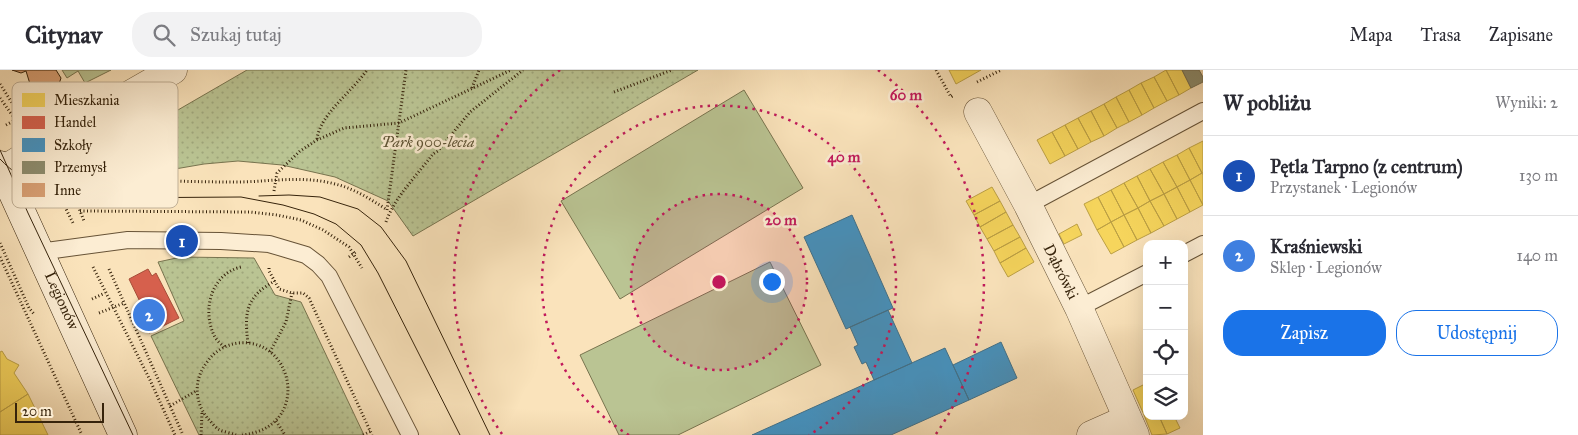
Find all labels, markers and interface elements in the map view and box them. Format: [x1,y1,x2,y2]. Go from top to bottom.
search box [132,12,482,57]
text: Citynav [25,20,102,50]
icon: search [150,21,178,49]
text: Szukaj tutaj [190,23,282,46]
text: Mapa [1350,24,1392,46]
text: Trasa [1420,24,1461,46]
text: Zapisane [1489,24,1553,46]
legend [12,82,178,208]
text: 60 m [890,86,923,104]
text: W pobliżu [1223,90,1311,116]
text: Mieszkania [54,92,119,109]
text: Wyniki: 2 [1495,93,1558,112]
text: Handel [54,114,96,131]
park label: Park 900-lecia [382,133,474,151]
text: Szkoły [54,137,93,154]
text: 40 m [828,148,861,167]
text: Pętla Tarpno (z centrum) [1270,155,1463,178]
text: Przemysł [54,159,107,176]
text: 1 [1236,166,1242,185]
text: 130 m [1519,166,1558,185]
text: Przystanek · Legionów [1270,178,1417,197]
text: Inne [54,182,81,199]
text: 20 m [765,211,797,229]
pin: 1 [166,222,198,260]
text: Kraśniewski [1270,235,1362,258]
map controls [1143,240,1188,420]
button: + [1143,240,1188,285]
street label: Dąbrówki [1040,241,1082,302]
text: 2 [1235,246,1243,265]
text: 140 m [1517,246,1558,265]
text: Sklep · Legionów [1270,258,1382,277]
street label: Legionów [41,269,83,333]
your location [759,269,785,295]
centre of rings [710,273,728,291]
button: − [1143,285,1188,330]
pin: 2 [133,296,165,334]
button: Zapisz [1223,310,1386,356]
button: Udostępnij [1396,310,1558,356]
button: locate [1143,330,1188,375]
button: layers [1143,375,1188,420]
scale bar [15,400,104,423]
text: 20 m [22,403,52,420]

